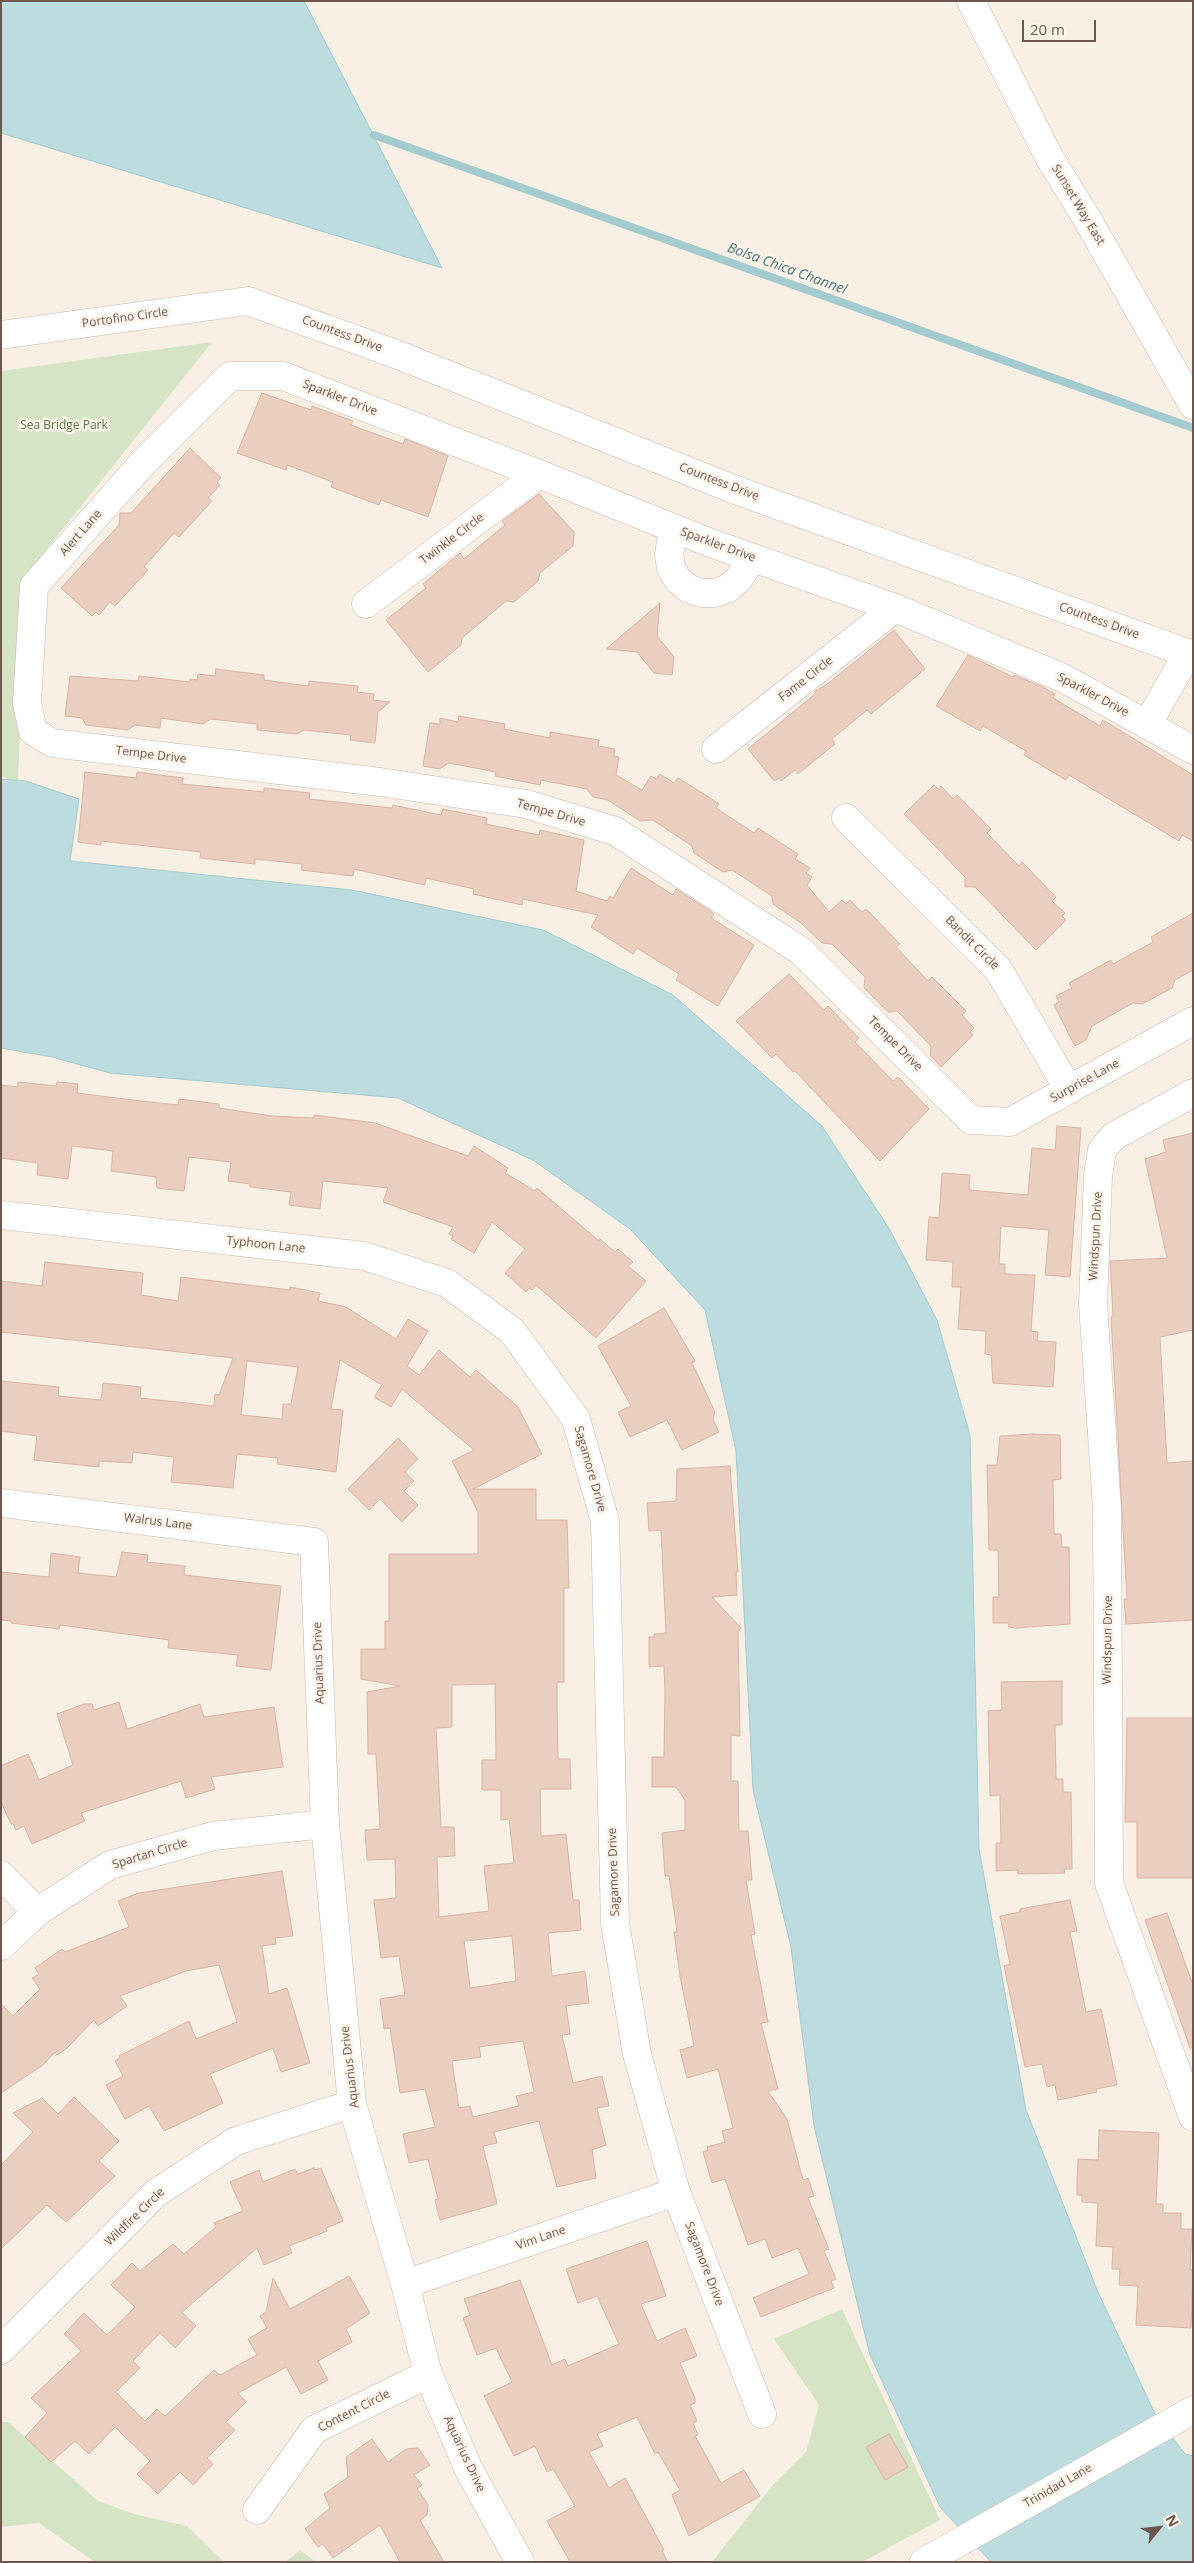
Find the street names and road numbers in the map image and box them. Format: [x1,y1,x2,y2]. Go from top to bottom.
street label: Sunset Way East [1048,162,1108,248]
street label: Portofino Circle [81,305,169,331]
street label: Countess Drive [300,313,384,355]
street label: Sparkler Drive [301,377,379,419]
street label: Countess Drive [677,460,761,504]
street label: Alert Lane [57,507,105,559]
street label: Twinkle Circle [417,510,487,568]
street label: Sparkler Drive [678,525,758,565]
street label: Countess Drive [1057,600,1141,642]
street label: Fame Circle [776,653,836,705]
street label: Sparkler Drive [1055,670,1131,720]
street label: Tempe Drive [115,744,187,766]
street label: Tempe Drive [515,796,587,830]
street label: Bandit Circle [942,913,1002,973]
street label: Tempe Drive [865,1014,925,1074]
street label: Surprise Lane [1048,1056,1122,1106]
street label: Windspun Drive [1086,1191,1106,1281]
street label: Typhoon Lane [226,1234,306,1256]
street label: Sagamore Drive [571,1424,609,1514]
street label: Walrus Lane [123,1511,193,1533]
street label: Windspun Drive [1100,1595,1116,1685]
street label: Aquarius Drive [310,1622,328,1704]
street label: Sagamore Drive [605,1827,623,1917]
street label: Spartan Circle [111,1836,189,1872]
street label: Aquarius Drive [338,2025,362,2109]
street label: Wildfire Circle [102,2185,168,2249]
street label: Sagamore Drive [681,2220,727,2308]
street label: Vim Lane [514,2223,568,2253]
street label: Content Circle [316,2387,392,2435]
street label: Aquarius Drive [440,2414,488,2494]
street label: Trinidad Lane [1021,2461,1095,2511]

